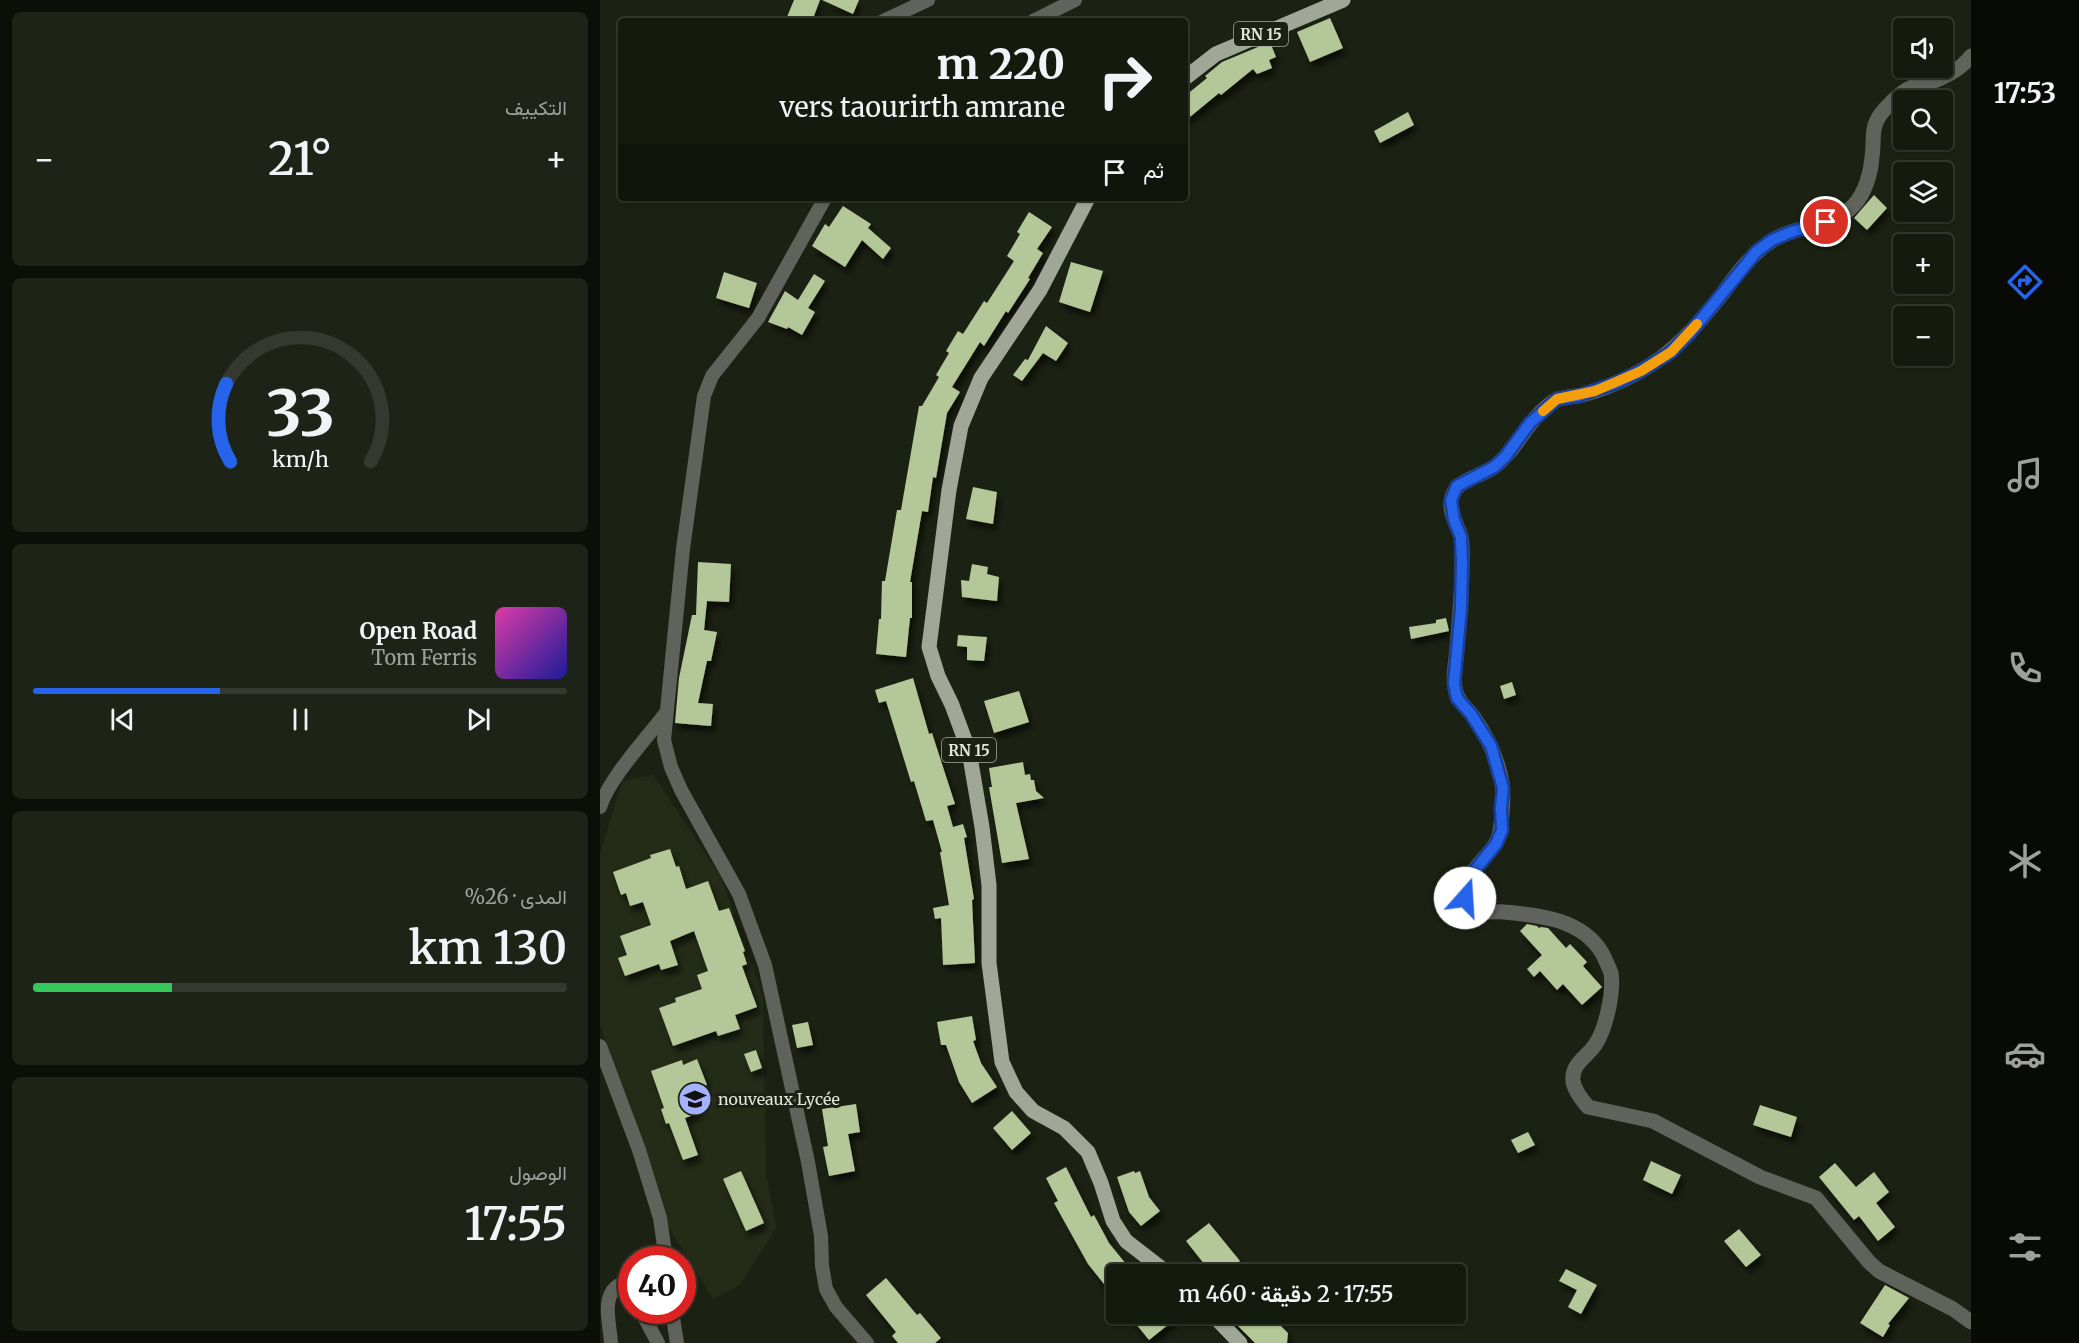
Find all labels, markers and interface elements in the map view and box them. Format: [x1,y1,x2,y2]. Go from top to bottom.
map controls [1893,18,1953,366]
button: sound [1893,18,1953,78]
road number: RN 15 [1234,22,1288,46]
text: 220 m [937,38,1065,90]
icon: right [1086,42,1164,120]
text: 17:53 [1994,76,2056,110]
text: vers taourirth amrane [779,90,1065,124]
button: search [1893,90,1953,150]
text: التكييف [505,95,567,120]
text: 21° [268,131,332,187]
text: − [33,139,55,180]
text: + [545,139,567,180]
icon: arrive [1098,156,1131,189]
text: ثم [1143,156,1164,184]
button: layers [1893,162,1953,222]
pin [1800,196,1851,247]
icon: arrive [1809,205,1842,238]
button: + [1893,234,1953,294]
icon: directions [2004,261,2046,303]
button: − [1893,306,1953,366]
text: 33 [266,375,334,453]
text: km/h [272,447,328,474]
icon: music [2004,454,2046,496]
text: Open Road [359,617,477,645]
text: Tom Ferris [371,645,477,670]
icon: phone [2004,647,2046,689]
icon: previous [106,703,139,736]
icon: pause [284,703,317,736]
icon: next [462,703,495,736]
road number: RN 15 [942,738,996,762]
icon: climate [2004,840,2046,882]
position arrow [1433,866,1497,930]
text: المدى · 26% [464,884,567,909]
text: 130 km [409,920,567,976]
icon: car [2004,1033,2046,1075]
school or university icon: nouveaux Lycée [677,1081,713,1117]
place label: nouveaux Lycée [718,1089,840,1109]
text: الوصول [509,1160,567,1185]
text: 17:55 [464,1196,567,1252]
icon: filters [2004,1226,2046,1268]
speed limit sign: 40 [618,1246,696,1324]
text: 17:55 · 2 دقيقة · 460 m [1178,1280,1394,1308]

